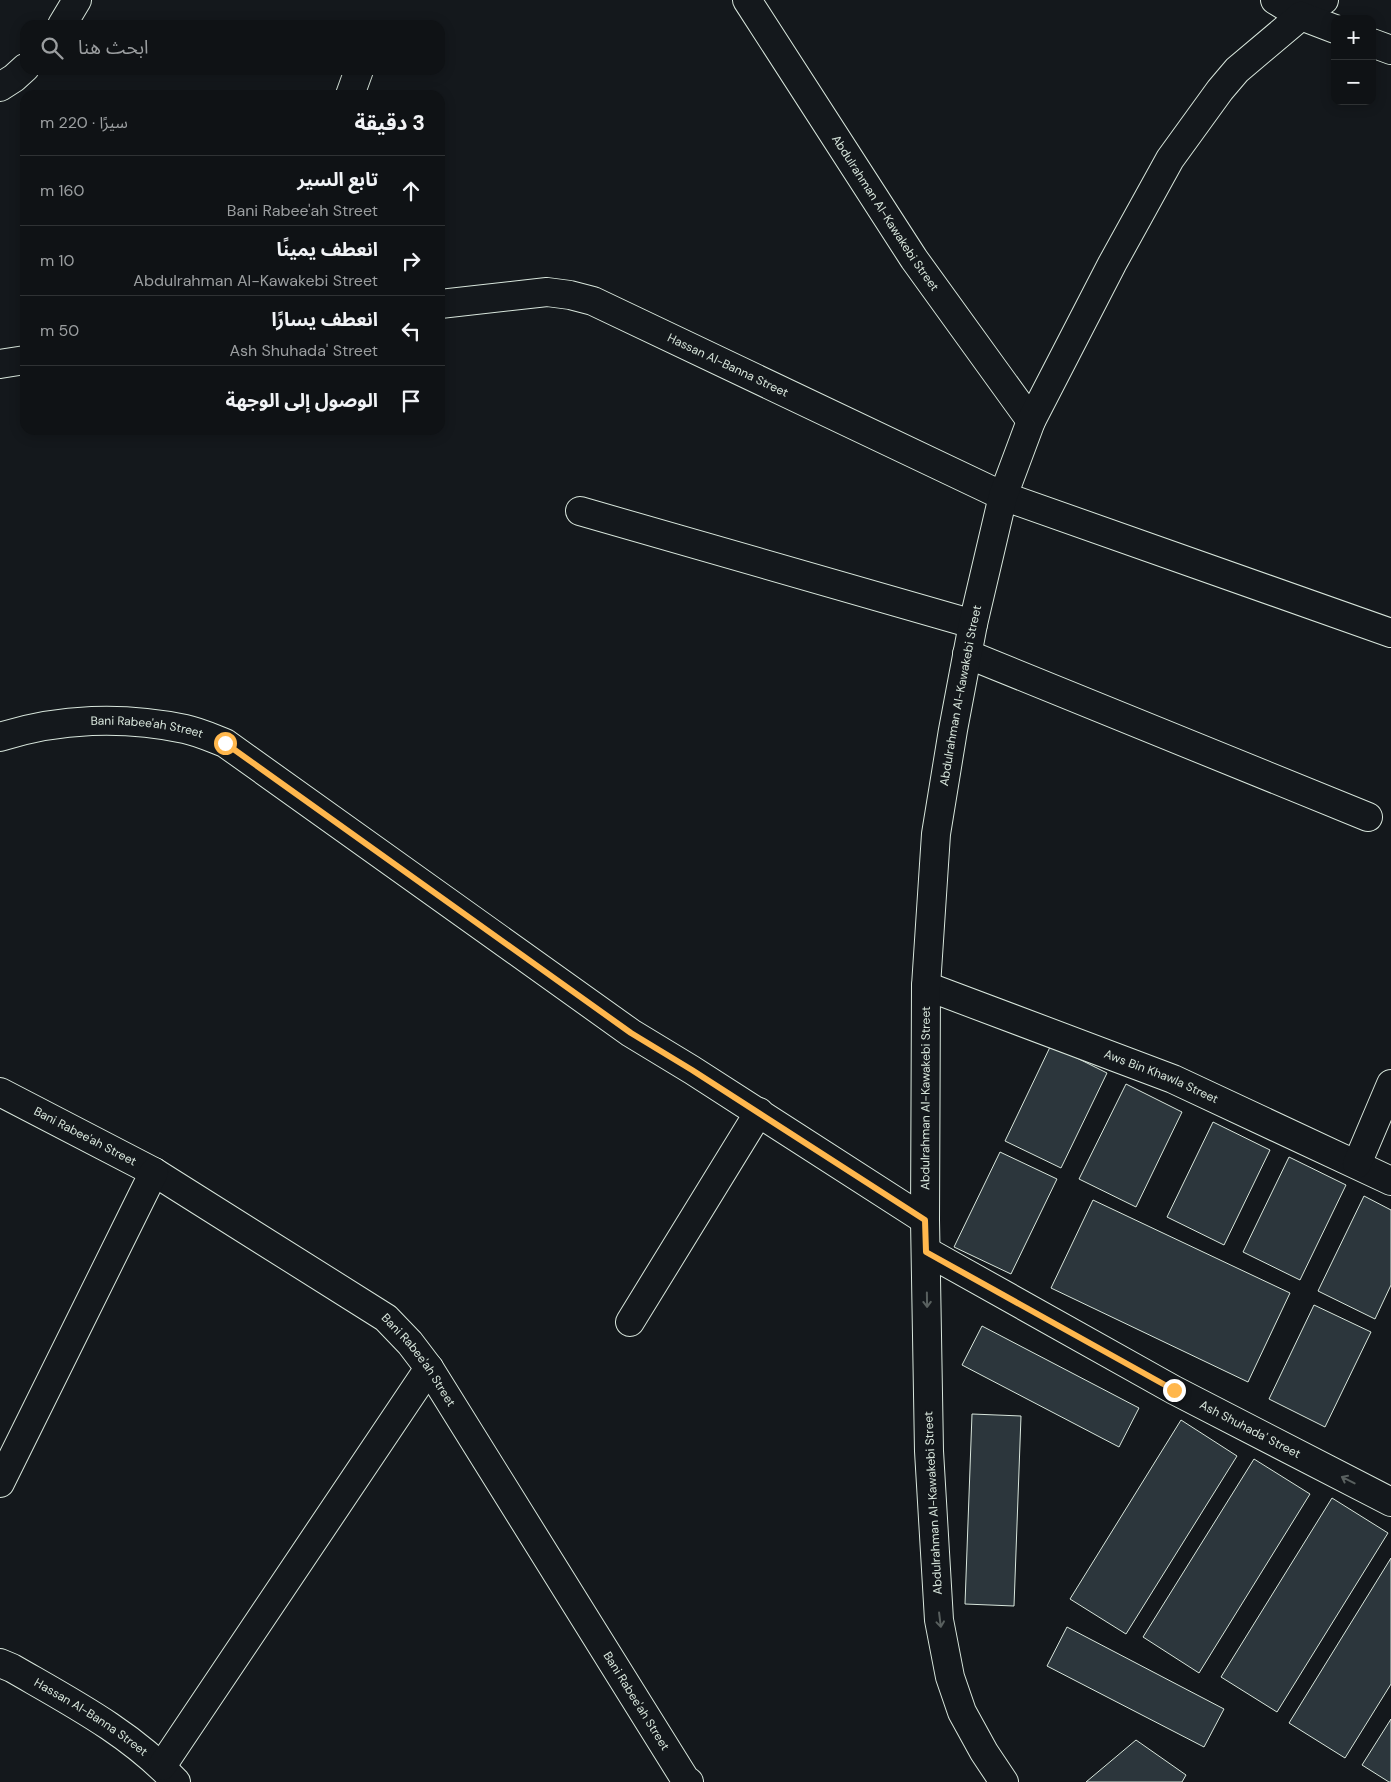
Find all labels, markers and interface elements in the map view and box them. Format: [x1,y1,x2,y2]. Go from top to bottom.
map controls [1331,15,1376,105]
button: + [1331,15,1376,60]
search box [20,20,445,75]
icon: search [38,34,66,62]
text: ابحث هنا [78,35,149,60]
button: − [1331,60,1376,105]
text: 3 دقيقة [355,109,425,137]
text: سيرًا · 220 m [40,112,128,133]
street label: Abdulrahman Al-Kawakebi Street [828,132,943,294]
text: تابع السير [297,167,378,192]
icon: ahead [397,177,425,205]
text: 160 m [40,180,85,201]
text: Bani Rabee'ah Street [227,200,378,221]
text: انعطف يمينًا [276,237,378,262]
icon: right [397,247,425,275]
text: 10 m [40,250,74,271]
text: Abdulrahman Al-Kawakebi Street [133,270,378,291]
text: انعطف يسارًا [271,307,378,332]
icon: left [397,317,425,345]
text: 50 m [40,320,79,341]
street label: Hassan Al-Banna Street [665,330,791,401]
text: Ash Shuhada' Street [229,340,378,361]
icon: arrive [397,387,425,415]
text: الوصول إلى الوجهة [226,388,378,413]
street label: Abdulrahman Al-Kawakebi Street [936,603,985,787]
street label: Bani Rabee'ah Street [90,713,206,742]
route start [214,732,237,755]
street label: Abdulrahman Al-Kawakebi Street [917,1006,934,1190]
street label: Aws Bin Khawla Street [1102,1046,1221,1107]
street label: Bani Rabee'ah Street [31,1103,140,1170]
one-way arrow [922,1292,932,1308]
street label: Bani Rabee'ah Street [378,1310,459,1410]
route end [1163,1379,1186,1402]
street label: Ash Shuhada' Street [1197,1397,1304,1462]
street label: Abdulrahman Al-Kawakebi Street [920,1411,946,1595]
one-way arrow [1340,1475,1355,1485]
one-way arrow [935,1611,945,1627]
street label: Bani Rabee'ah Street [600,1649,673,1754]
street label: Hassan Al-Banna Street [31,1674,151,1760]

